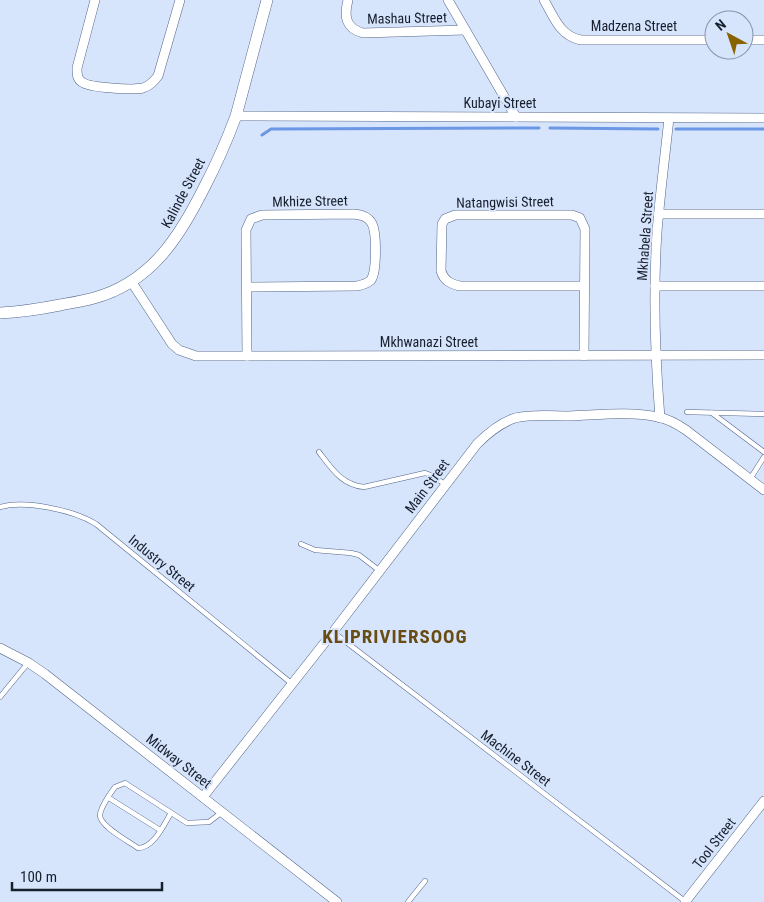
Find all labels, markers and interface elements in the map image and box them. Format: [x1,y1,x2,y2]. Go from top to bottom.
street label: Mashau Street [367,9,447,27]
north arrow [704,10,754,60]
text: N [712,16,729,34]
street label: Madzena Street [591,18,677,34]
street label: Kubayi Street [464,95,536,111]
street label: Kalinde Street [158,155,208,231]
street label: Mkhabela Street [634,191,656,281]
street label: Mkhize Street [272,192,348,210]
street label: Natangwisi Street [456,193,554,211]
street label: Mkhwanazi Street [380,334,478,350]
street label: Main Street [402,456,452,516]
street label: Industry Street [126,531,198,595]
district label: KLIPRIVIERSOOG [322,625,468,648]
street label: Machine Street [478,727,554,789]
street label: Midway Street [143,731,215,791]
street label: Tool Street [689,814,739,872]
scale bar [12,860,162,892]
text: 100 m [20,868,57,886]

